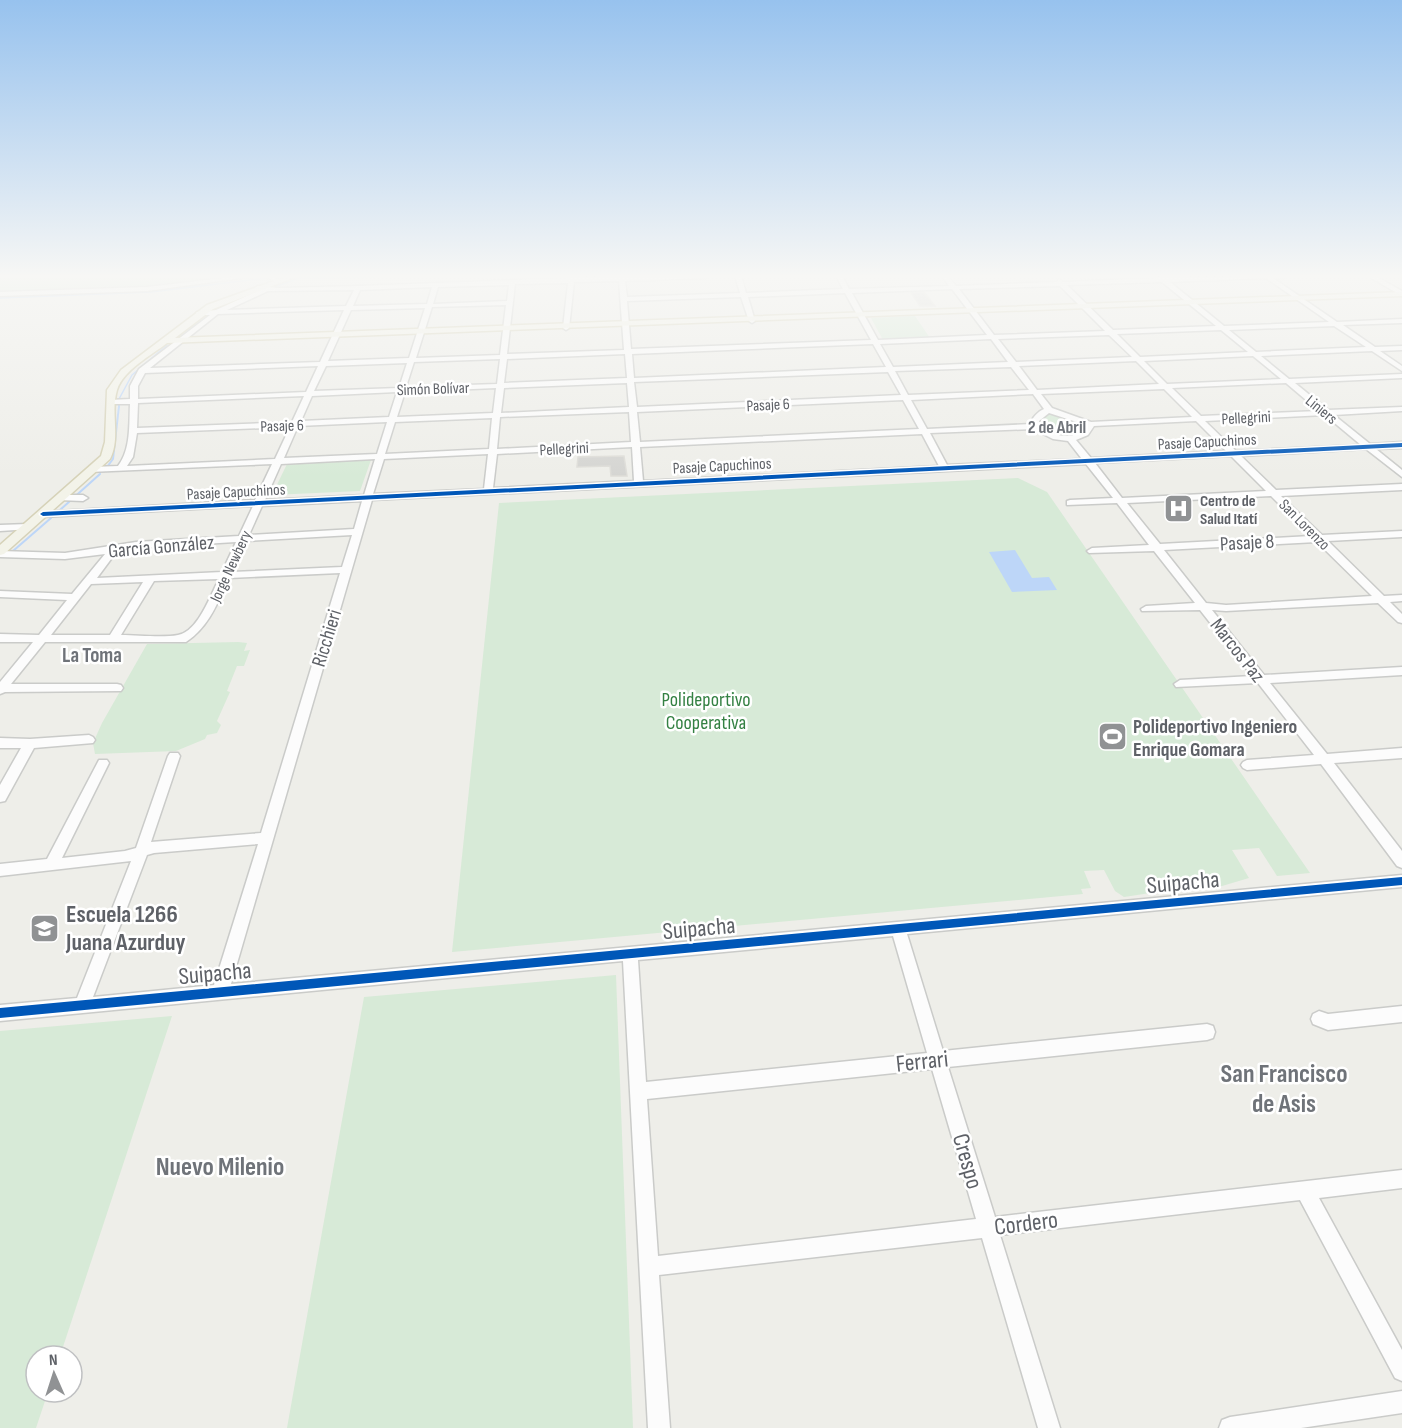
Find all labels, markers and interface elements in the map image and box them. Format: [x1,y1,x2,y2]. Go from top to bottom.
street label: Simón Bolívar [396,379,470,400]
street label: Liniers [1301,392,1341,429]
street label: Pasaje 6 [746,395,790,416]
street label: Pellegrini [1221,408,1271,429]
street label: Pasaje 6 [260,416,304,437]
district label: 2 de Abril [1028,417,1086,438]
street label: Pasaje Capuchinos [1157,430,1257,455]
street label: Pellegrini [539,439,589,460]
street label: Pasaje Capuchinos [672,454,772,479]
street label: Pasaje Capuchinos [186,480,286,505]
place label: Centro de Salud Itatí [1200,492,1258,529]
hospital icon: Centro de Salud Itatí [1163,493,1195,525]
street label: San Lorenzo [1274,496,1333,555]
street label: Jorge Newbery [206,528,256,606]
street label: García González [107,530,215,564]
street label: Pasaje 8 [1219,530,1275,556]
street label: Ricchieri [307,607,347,670]
street label: Marcos Paz [1205,614,1270,687]
district label: La Toma [62,643,122,668]
park label: Polideportivo Cooperativa [661,688,751,735]
place label: Polideportivo Ingeniero Enrique Gomara [1133,715,1297,762]
sports icon: Polideportivo Ingeniero Enrique Gomara [1096,721,1128,753]
street label: Suipacha [1145,865,1221,900]
place label: Escuela 1266 Juana Azurduy [65,900,185,957]
street label: Suipacha [661,911,737,946]
school or university icon: Escuela 1266 Juana Azurduy [29,912,61,944]
street label: Suipacha [177,956,253,991]
street label: Ferrari [894,1044,950,1079]
district label: San Francisco de Asis [1221,1059,1347,1120]
street label: Crespo [946,1130,989,1192]
district label: Nuevo Milenio [156,1152,284,1183]
street label: Cordero [993,1205,1060,1242]
north arrow [24,1344,84,1404]
text: N [49,1351,58,1370]

